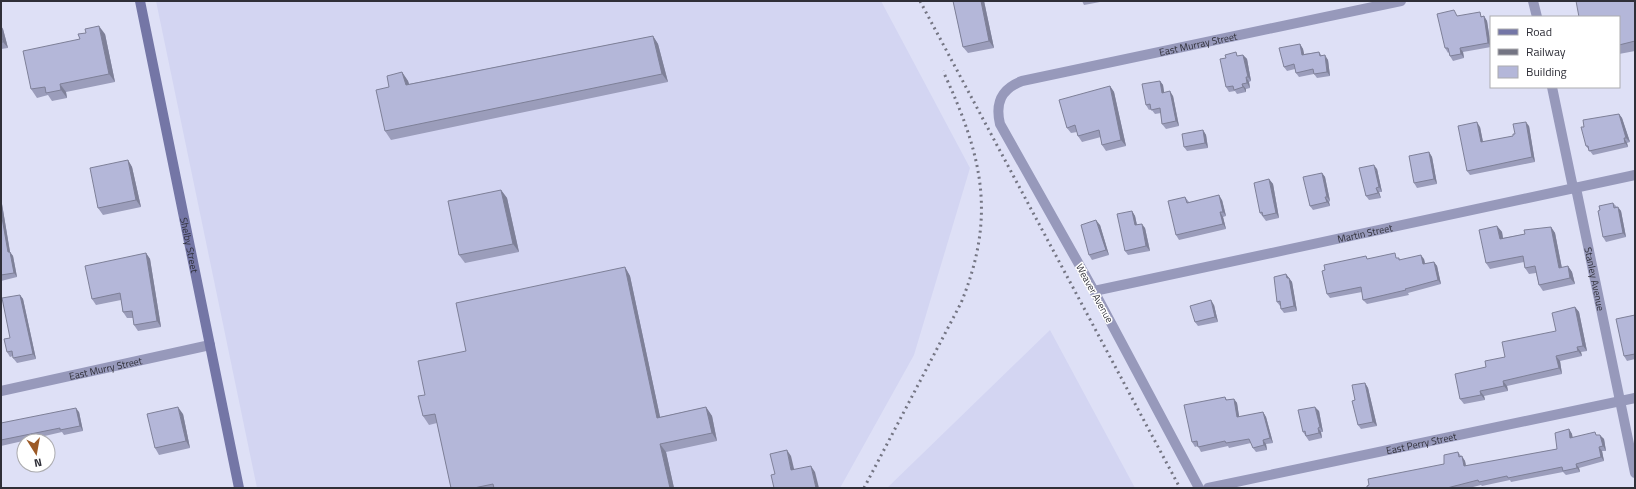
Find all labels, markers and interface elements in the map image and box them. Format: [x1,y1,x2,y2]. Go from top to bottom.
legend [1490,16,1620,88]
text: Road [1526,22,1552,41]
street label: East Murray Street [1158,29,1239,60]
text: Railway [1526,42,1566,61]
text: Building [1526,62,1567,81]
street label: Shelby Street [176,216,202,275]
street label: Martin Street [1336,220,1394,247]
street label: Stanley Avenue [1580,246,1608,312]
street label: Weaver Avenue [1072,261,1117,325]
street label: East Murry Street [68,353,144,384]
street label: East Perry Street [1385,429,1459,458]
north arrow [16,433,56,473]
text: N [33,454,43,471]

